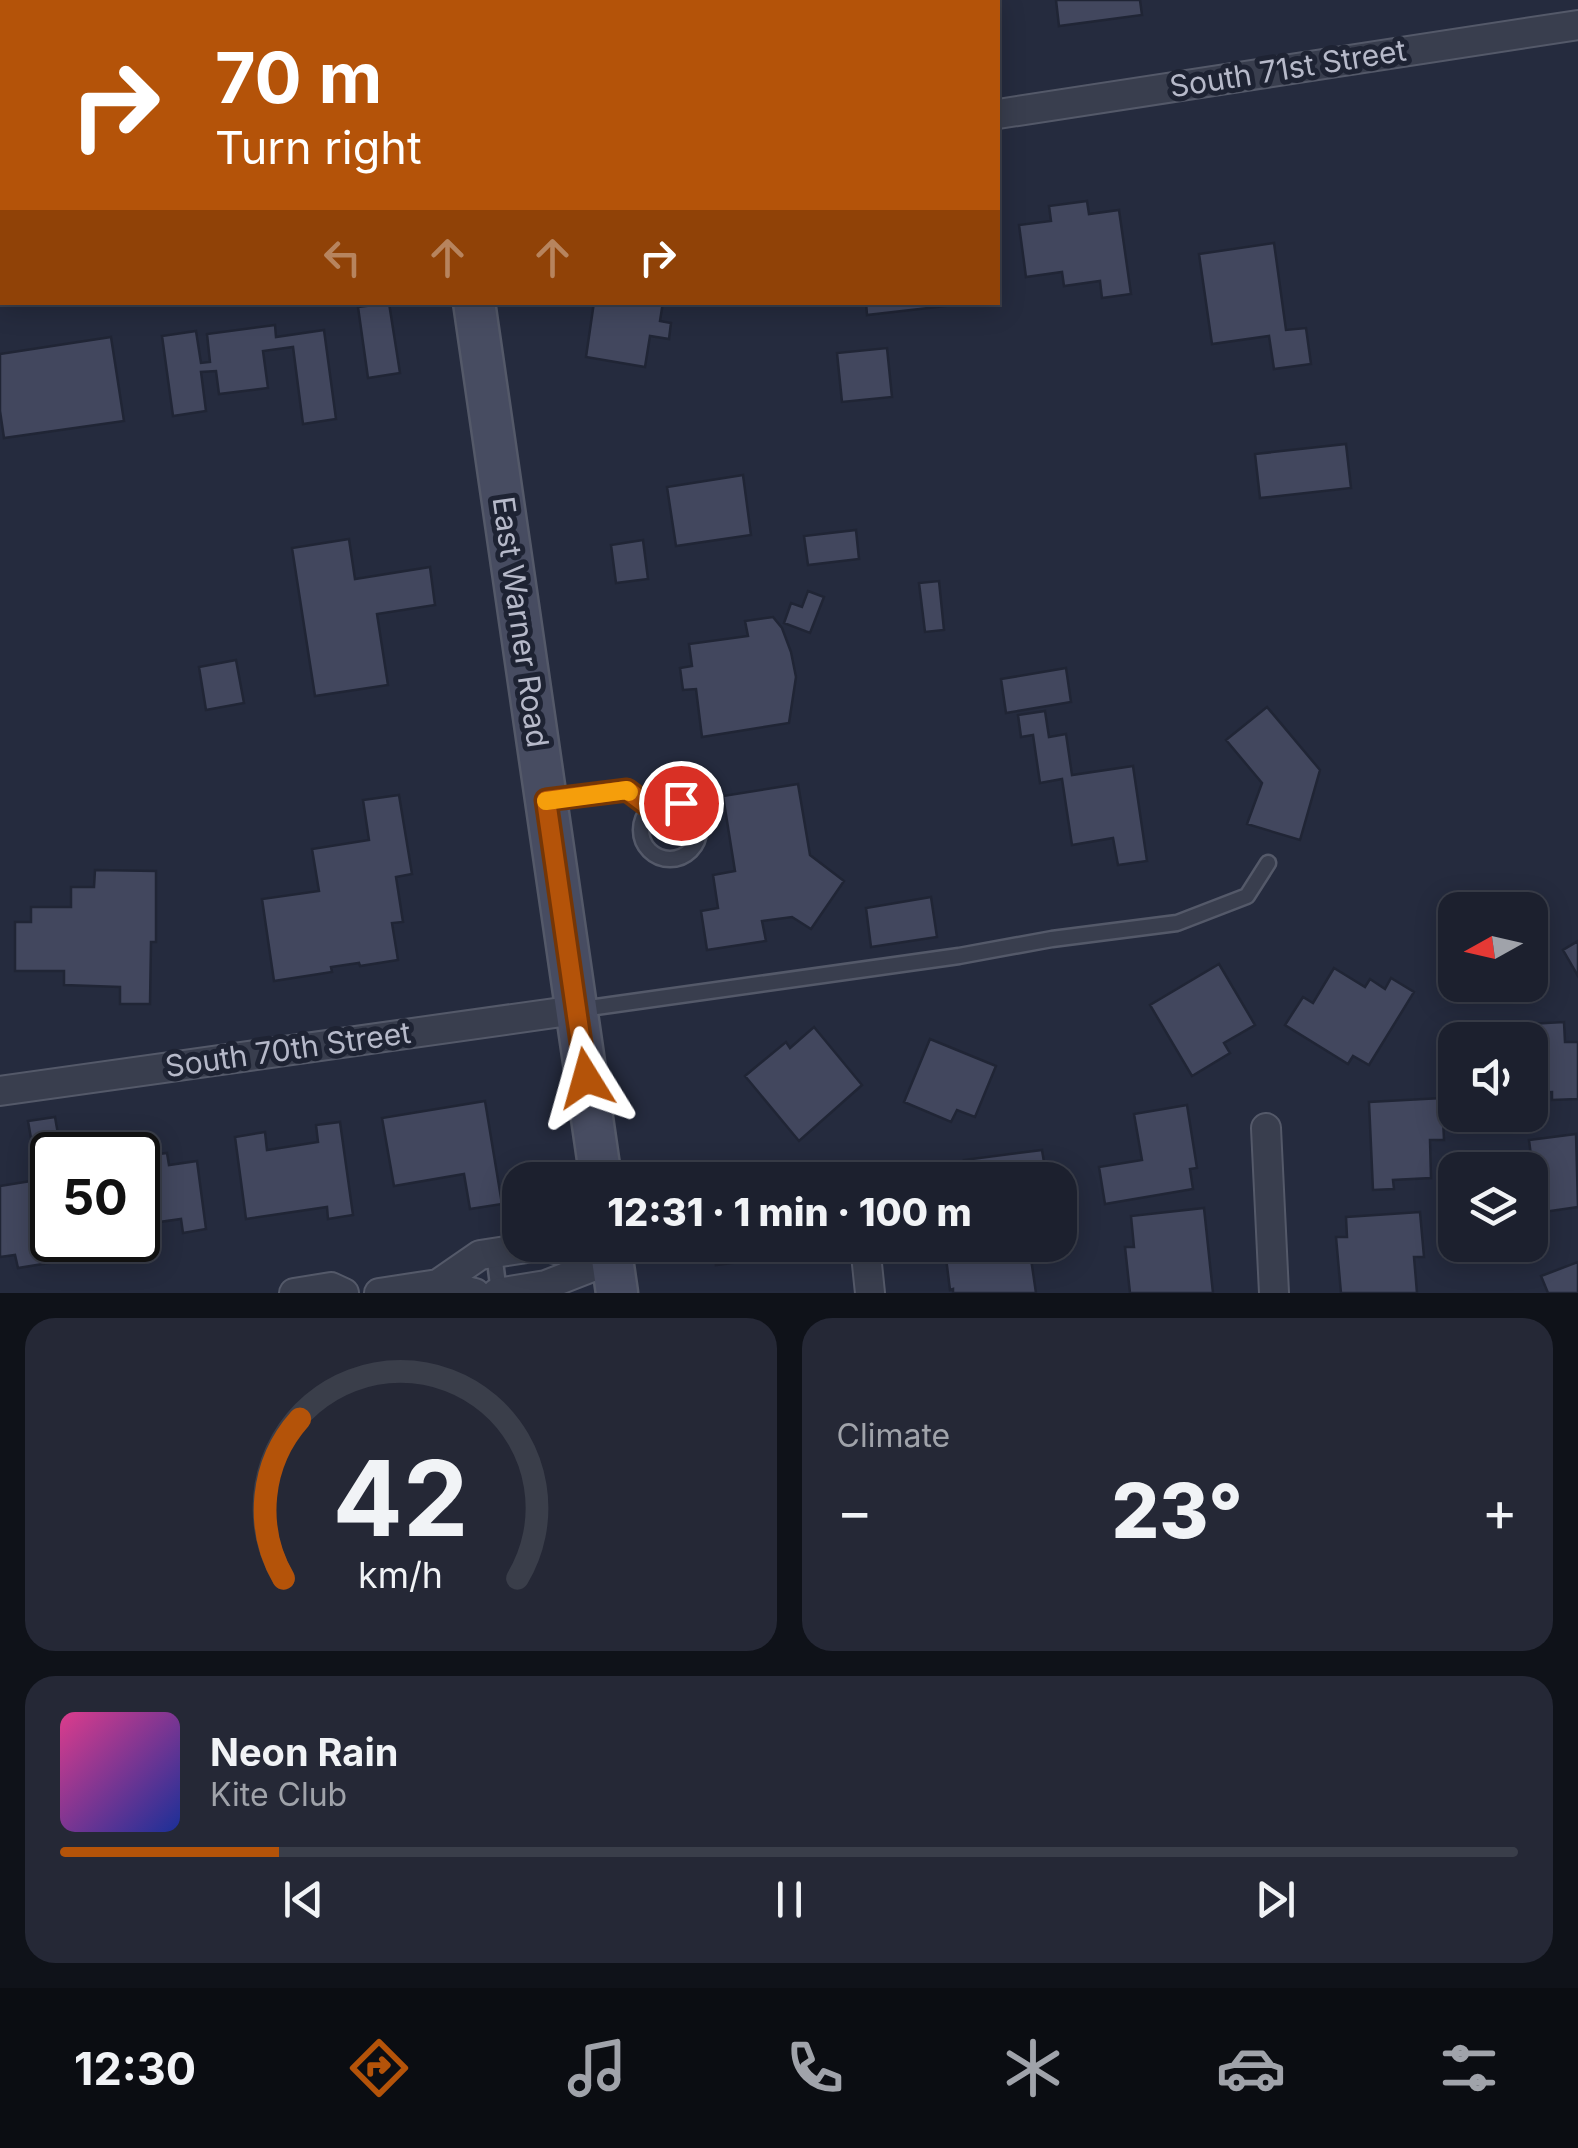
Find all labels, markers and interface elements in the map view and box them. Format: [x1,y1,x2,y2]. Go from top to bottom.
street label: South 71st Street [1167,32,1409,104]
text: 70 m [215,35,382,120]
icon: right [50,40,180,170]
text: Turn right [215,120,422,175]
icon: left [315,230,370,285]
icon: ahead [420,230,475,285]
icon: ahead [525,230,580,285]
icon: right [630,230,685,285]
street label: East Warner Road [486,494,556,750]
pin [639,761,724,846]
icon: arrive [654,776,709,831]
north arrow [1438,892,1548,1002]
map controls [1438,892,1548,1262]
street label: South 70th Street [163,1014,413,1084]
button: sound [1438,1022,1548,1132]
position arrow [534,1026,638,1130]
speed limit sign: 50 [30,1132,160,1262]
button: layers [1438,1152,1548,1262]
text: 12:31 · 1 min · 100 m [607,1189,972,1235]
text: Climate [837,1416,950,1455]
text: 42 [333,1435,469,1561]
text: 23° [1112,1465,1243,1556]
text: − [837,1478,873,1544]
text: + [1482,1478,1518,1544]
text: km/h [358,1553,443,1597]
text: Neon Rain [210,1729,398,1775]
text: Kite Club [210,1775,347,1814]
icon: previous [276,1872,331,1927]
icon: pause [762,1872,817,1927]
icon: next [1248,1872,1303,1927]
icon: directions [344,2033,414,2103]
icon: music [562,2033,632,2103]
icon: phone [780,2033,850,2103]
icon: climate [998,2033,1068,2103]
icon: car [1216,2033,1286,2103]
icon: filters [1434,2033,1504,2103]
text: 12:30 [74,2041,196,2096]

